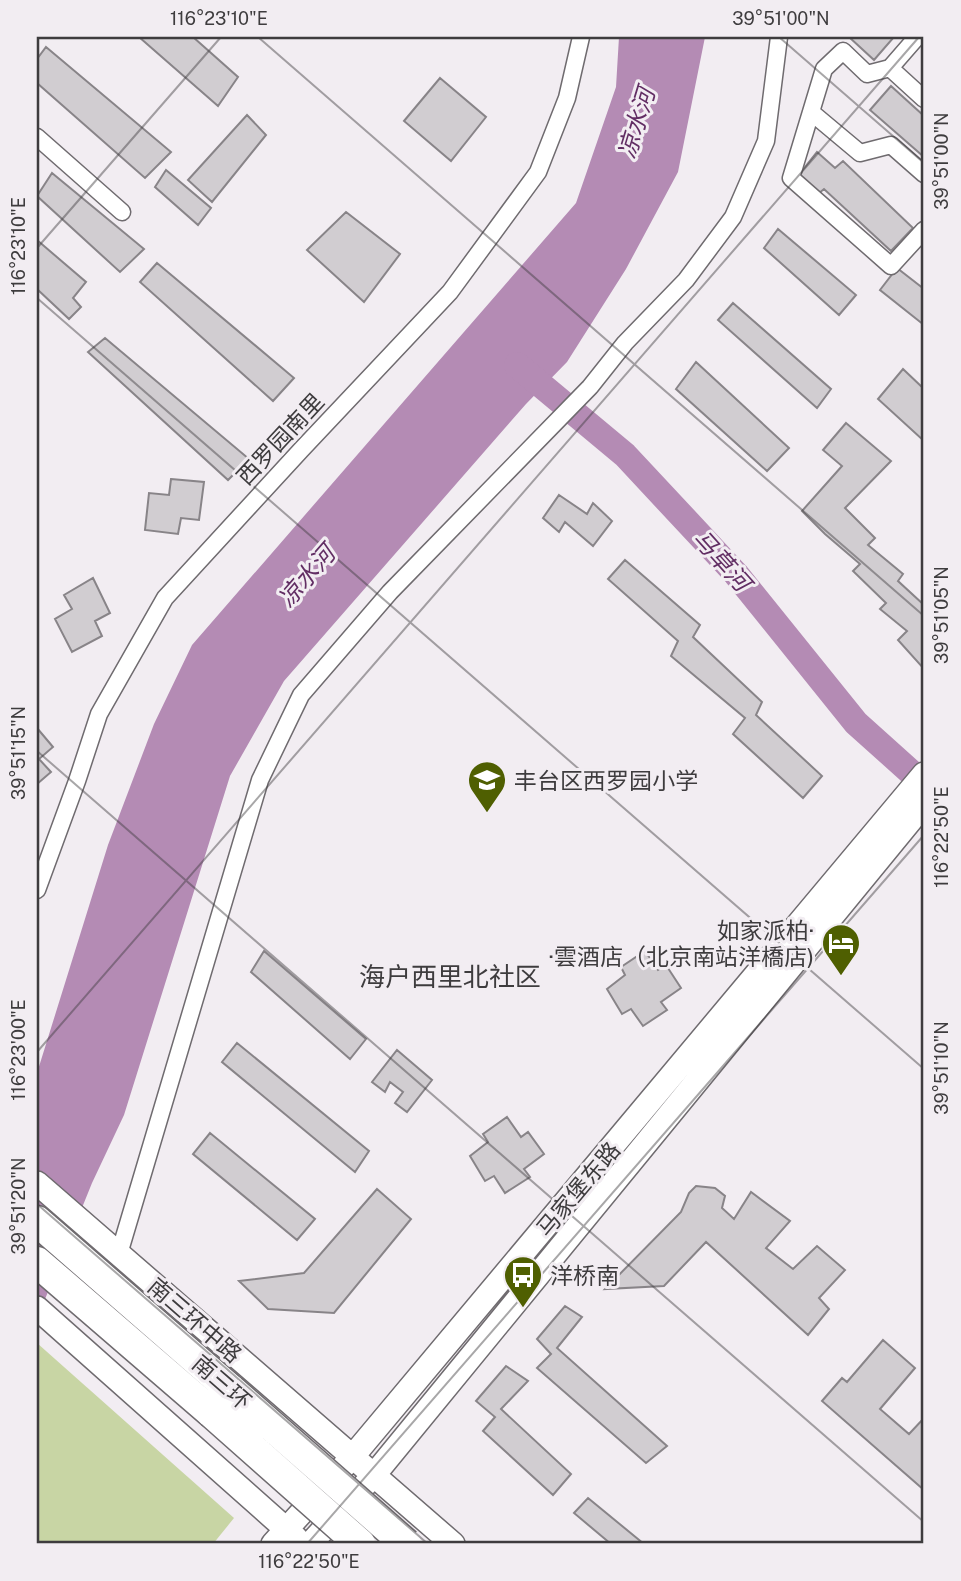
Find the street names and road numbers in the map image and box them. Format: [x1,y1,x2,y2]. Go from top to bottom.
street label: 西罗园南里 [231,388,329,490]
street label: 马家堡东路 [531,1136,625,1242]
street label: 南三环中路 [143,1272,247,1368]
street label: 南三环 [187,1349,257,1415]

